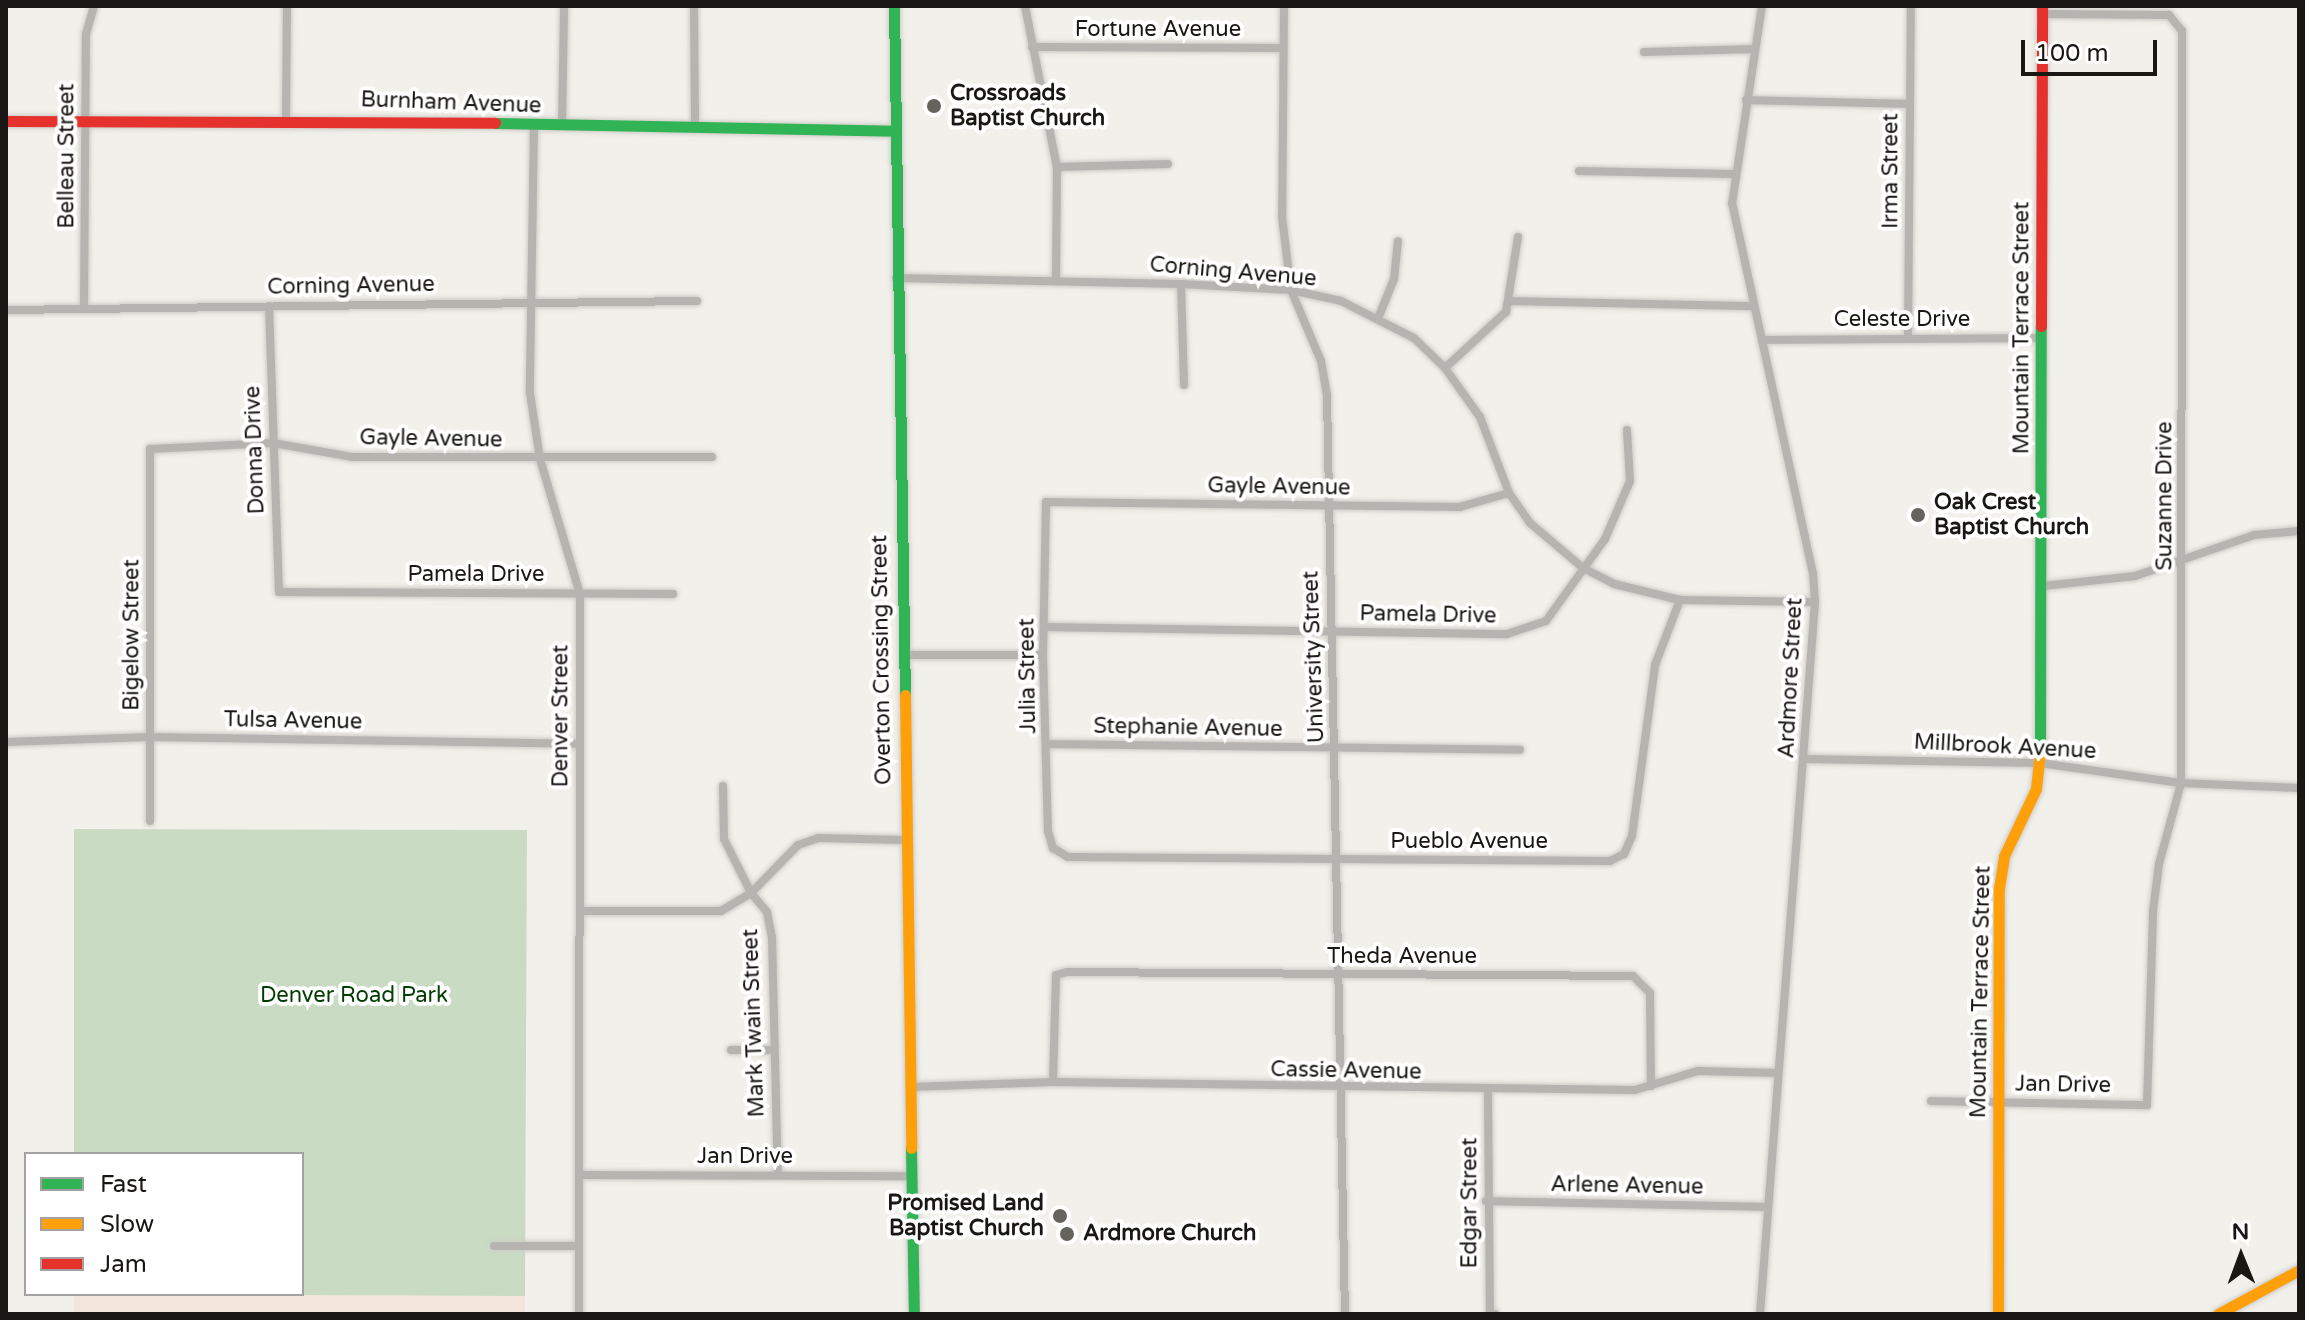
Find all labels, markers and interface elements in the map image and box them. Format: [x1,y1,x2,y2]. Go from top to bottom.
street label: Fortune Avenue [1075,17,1241,43]
scale bar [2025,24,2161,74]
text: 100 m [2035,39,2109,68]
place label: Crossroads Baptist Church [950,80,1105,132]
street label: Belleau Street [54,83,80,229]
street label: Burnham Avenue [360,87,542,119]
marker: Crossroads Baptist Church [925,97,943,115]
street label: Irma Street [1878,113,1904,229]
street label: Mountain Terrace Street [2009,202,2035,454]
street label: Corning Avenue [1148,252,1318,292]
street label: Corning Avenue [267,271,435,301]
street label: Celeste Drive [1834,307,1970,333]
street label: Donna Drive [240,385,270,515]
street label: Suzanne Drive [2152,421,2178,571]
street label: Gayle Avenue [359,425,503,453]
street label: Gayle Avenue [1207,473,1351,501]
place label: Oak Crest Baptist Church [1934,489,2089,540]
marker: Oak Crest Baptist Church [1909,506,1927,524]
street label: Overton Crossing Street [867,535,897,785]
street label: Bigelow Street [119,559,145,711]
street label: Pamela Drive [408,562,544,588]
street label: University Street [1298,570,1330,744]
street label: Ardmore Street [1774,597,1808,759]
street label: Pamela Drive [1359,601,1497,629]
street label: Julia Street [1014,618,1042,734]
street label: Denver Street [548,645,574,787]
street label: Tulsa Avenue [224,707,362,735]
street label: Stephanie Avenue [1093,713,1283,743]
street label: Millbrook Avenue [1913,729,2097,765]
street label: Pueblo Avenue [1390,829,1548,855]
street label: Mountain Terrace Street [1966,866,1996,1118]
street label: Mark Twain Street [738,928,770,1118]
street label: Theda Avenue [1327,944,1477,970]
park label: Denver Road Park [260,983,448,1009]
street label: Cassie Avenue [1270,1056,1422,1086]
street label: Jan Drive [2015,1071,2111,1099]
street label: Edgar Street [1457,1138,1483,1268]
street label: Jan Drive [697,1144,793,1170]
legend [24,1152,304,1296]
text: Fast [100,1170,147,1199]
street label: Arlene Avenue [1550,1171,1704,1201]
place label: Promised Land Baptist Church [887,1190,1044,1242]
marker: Promised Land Baptist Church [1051,1207,1069,1225]
text: Slow [100,1210,154,1239]
north arrow [2201,1216,2281,1296]
text: N [2232,1219,2250,1245]
place label: Ardmore Church [1083,1221,1256,1247]
marker: Ardmore Church [1058,1225,1076,1243]
text: Jam [100,1250,147,1279]

